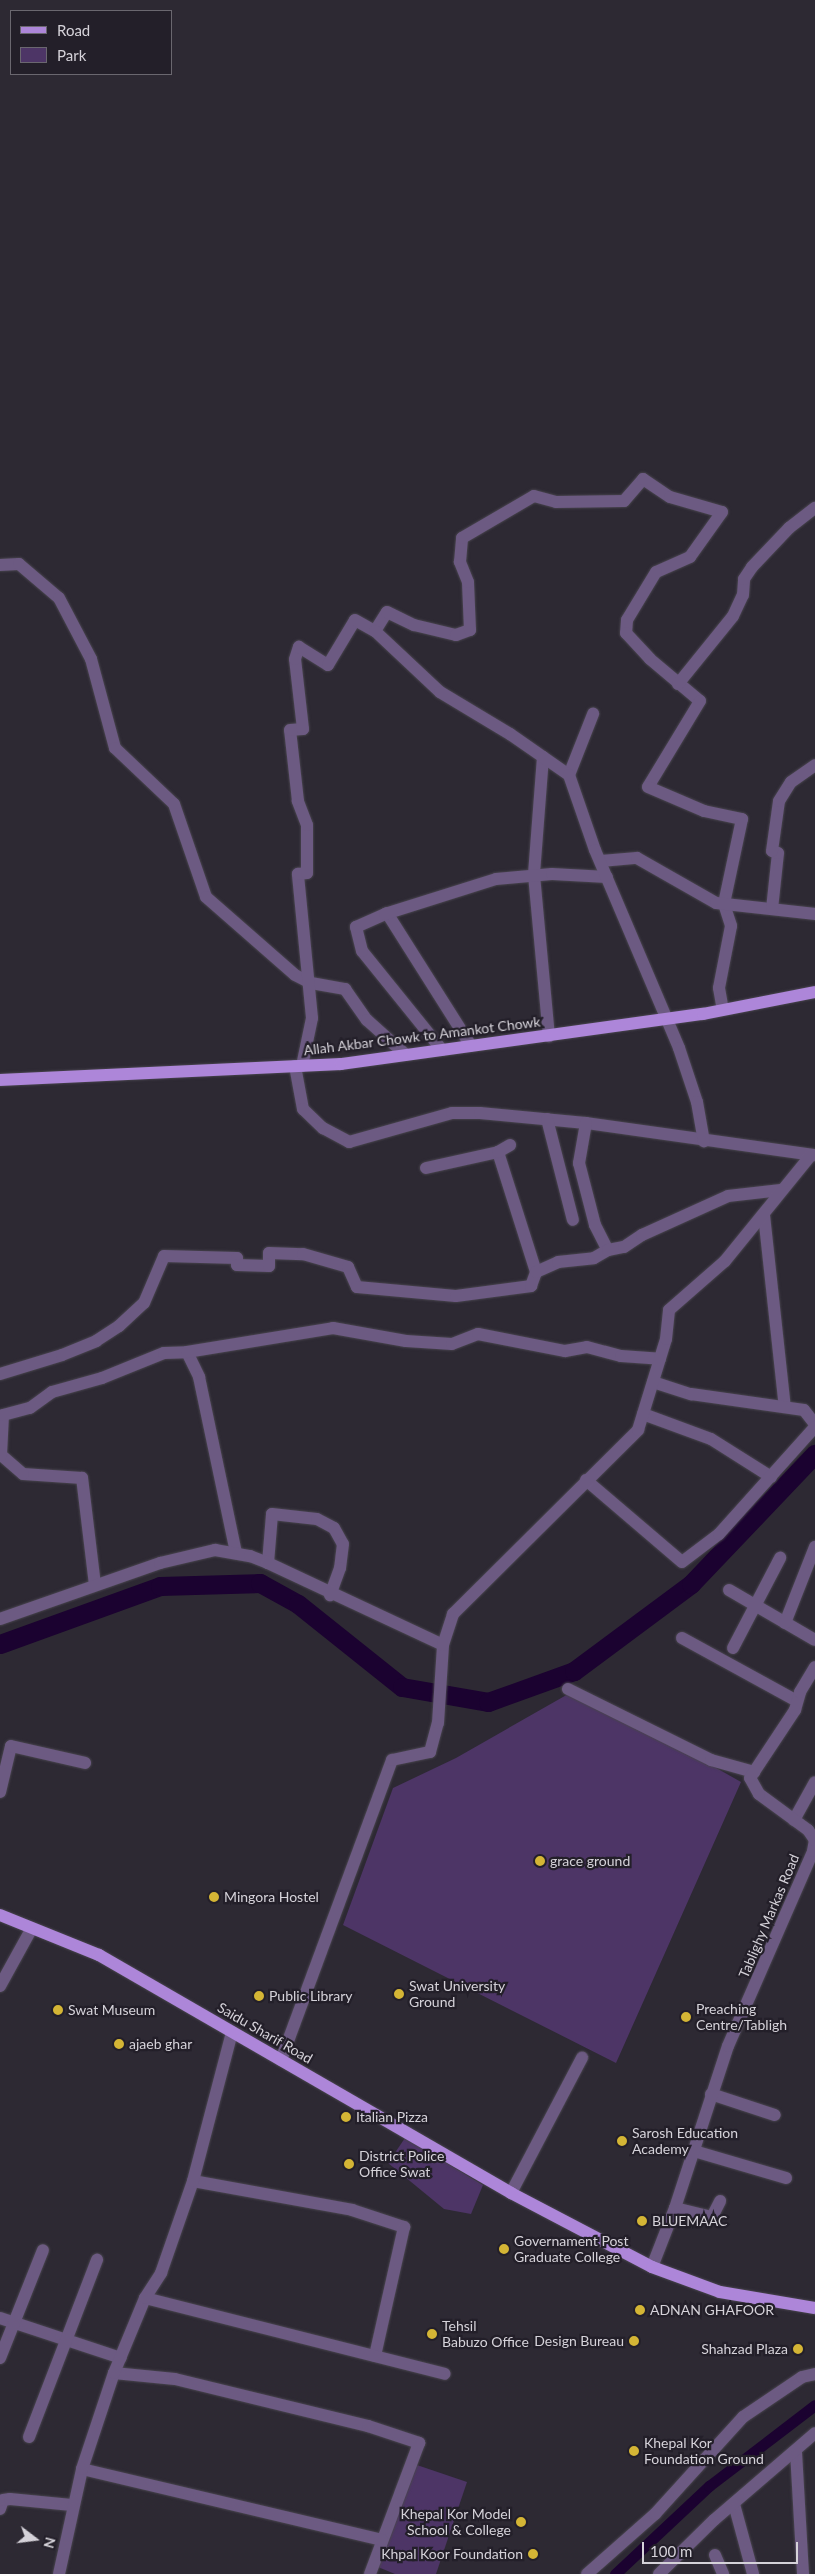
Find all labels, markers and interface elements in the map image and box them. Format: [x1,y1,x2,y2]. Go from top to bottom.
legend [10,10,172,75]
text: Road [57,21,90,39]
text: Park [57,46,86,64]
street label: Allah Akbar Chowk to Amankot Chowk [302,1013,542,1059]
street label: Tablighy Markas Road [735,1851,803,1981]
place label: grace ground [550,1853,630,1869]
marker: grace ground [534,1855,546,1867]
place label: Mingora Hostel [224,1889,319,1905]
marker: Mingora Hostel [208,1891,220,1903]
place label: Swat University Ground [409,1978,505,2010]
place label: Public Library [269,1988,353,2004]
marker: Swat University Ground [393,1988,405,2000]
marker: Public Library [253,1990,265,2002]
street label: Saidu Sharif Road [214,1999,316,2067]
place label: Preaching Centre/Tabligh [696,2001,787,2034]
place label: Swat Museum [68,2002,155,2018]
marker: Swat Museum [52,2004,64,2016]
marker: Preaching Centre/Tabligh [680,2011,692,2023]
place label: ajaeb ghar [129,2036,192,2052]
marker: ajaeb ghar [113,2038,125,2050]
place label: Italian Pizza [356,2109,428,2125]
marker: Italian Pizza [340,2111,352,2123]
place label: Sarosh Education Academy [632,2125,738,2158]
marker: Sarosh Education Academy [616,2135,628,2147]
place label: District Police Office Swat [359,2148,444,2180]
marker: District Police Office Swat [343,2158,355,2170]
place label: BLUEMAAC [652,2213,727,2229]
marker: BLUEMAAC [636,2215,648,2227]
place label: Governament Post Graduate College [514,2233,628,2266]
marker: Governament Post Graduate College [498,2243,510,2255]
place label: ADNAN GHAFOOR [650,2302,774,2318]
marker: ADNAN GHAFOOR [634,2304,646,2316]
place label: Tehsil Babuzo Office [442,2318,529,2350]
marker: Tehsil Babuzo Office [426,2328,438,2340]
place label: Design Bureau [534,2333,624,2349]
marker: Design Bureau [628,2335,640,2347]
place label: Shahzad Plaza [701,2341,788,2357]
marker: Shahzad Plaza [792,2343,804,2355]
place label: Khepal Kor Foundation Ground [644,2435,764,2468]
marker: Khepal Kor Foundation Ground [628,2445,640,2457]
place label: Khepal Kor Model School & College [400,2506,511,2538]
north arrow [10,2514,60,2564]
marker: Khepal Kor Model School & College [515,2516,527,2528]
scale bar [645,2532,801,2564]
text: N [40,2536,60,2550]
text: 100 m [650,2542,692,2560]
place label: Khpal Koor Foundation [381,2546,523,2562]
marker: Khpal Koor Foundation [527,2548,539,2560]

